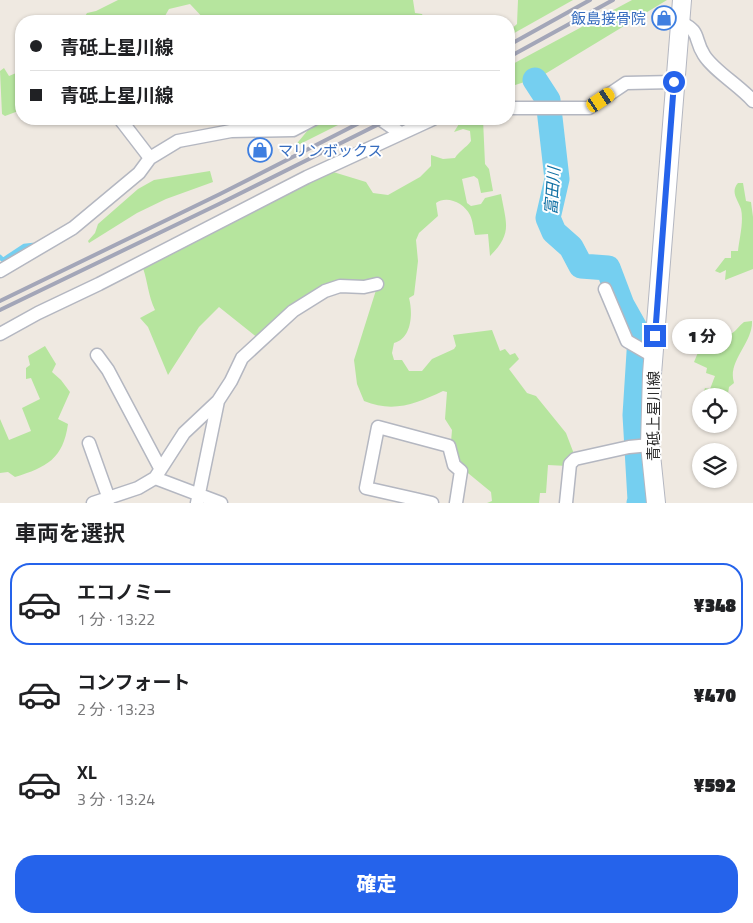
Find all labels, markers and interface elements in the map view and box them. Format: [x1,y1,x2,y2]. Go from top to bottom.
shop icon: 飯島接骨院 [651,5,677,31]
place label: 飯島接骨院 [571,7,646,30]
text: 青砥上星川線 [60,32,174,61]
route start [663,71,685,93]
text: 青砥上星川線 [60,80,174,109]
car [584,85,617,115]
shop icon: マリンボックス [247,137,273,163]
place label: マリンボックス [278,139,383,162]
water label: 富田川 [538,164,566,216]
callout: 1 分 [672,318,732,354]
text: 1 分 [688,324,716,348]
route end [644,325,666,347]
street label: 青砥上星川線 [642,371,665,461]
map controls [692,388,737,488]
button: locate [692,388,737,433]
button: layers [692,443,737,488]
text: 車両を選択 [15,516,125,550]
text: エコノミー [77,577,172,606]
icon: car [17,582,62,627]
text: ¥348 [694,590,736,619]
text: 1 分 · 13:22 [77,607,155,631]
text: コンフォート [77,667,190,696]
icon: car [17,672,62,717]
text: ¥470 [694,680,736,709]
text: 2 分 · 13:23 [77,697,155,721]
text: XL [77,757,97,786]
icon: car [17,762,62,807]
text: ¥592 [694,770,736,799]
text: 3 分 · 13:24 [77,787,155,811]
button: 確定 [15,855,738,913]

